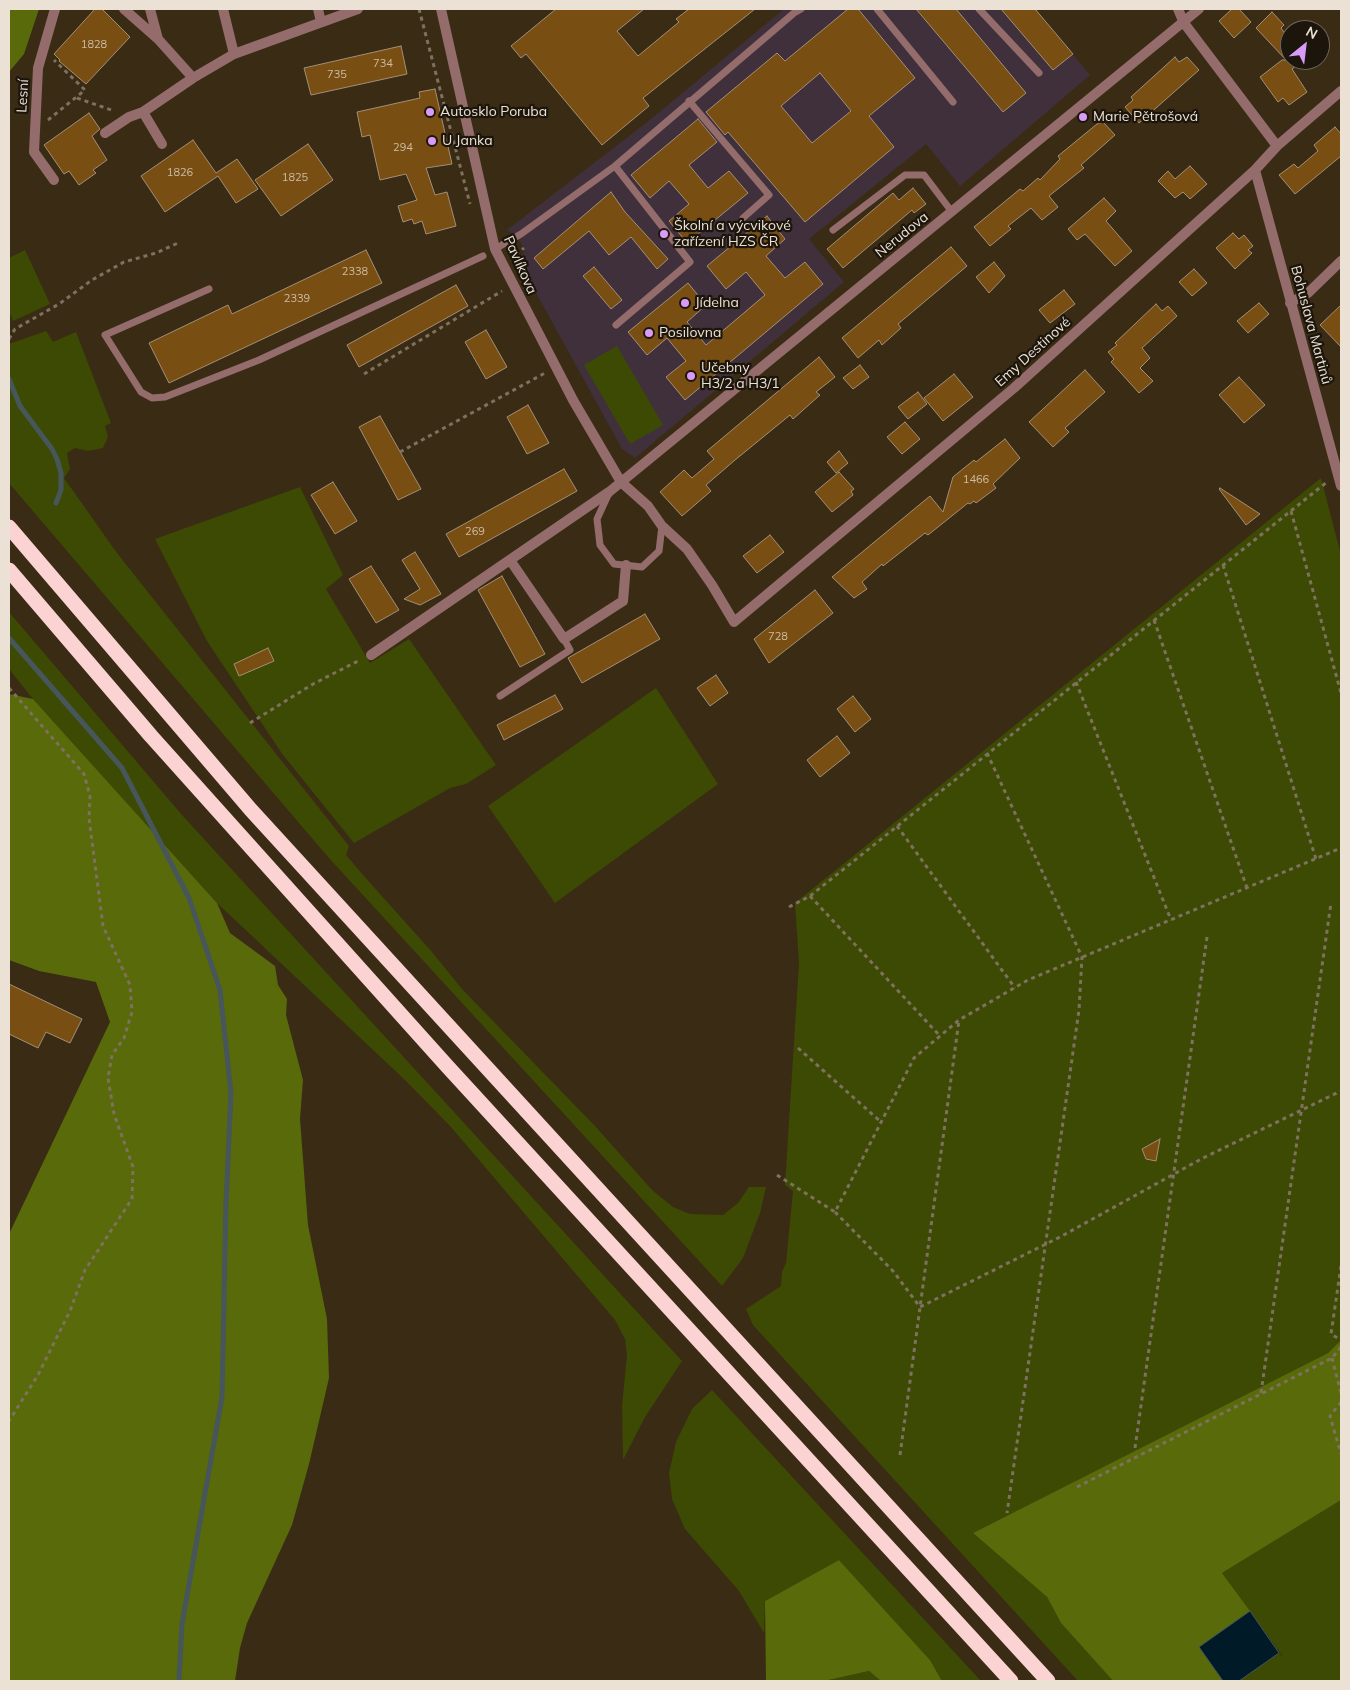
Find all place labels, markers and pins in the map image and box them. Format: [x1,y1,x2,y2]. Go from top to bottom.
place label: Autosklo Poruba [440,104,547,120]
marker: Autosklo Poruba [424,106,436,118]
place label: Marie Pětrošová [1093,109,1198,125]
marker: Marie Pětrošová [1077,111,1089,123]
place label: U Janka [442,133,493,149]
marker: U Janka [426,135,438,147]
place label: Školní a výcvikové zařízení HZS ČR [674,218,791,250]
marker: Školní a výcvikové zařízení HZS ČR [658,228,670,240]
place label: Jídelna [695,295,739,311]
marker: Jídelna [679,297,691,309]
place label: Posilovna [659,325,721,341]
marker: Posilovna [643,327,655,339]
place label: Učebny H3/2 a H3/1 [701,360,780,392]
marker: Učebny H3/2 a H3/1 [685,370,697,382]

